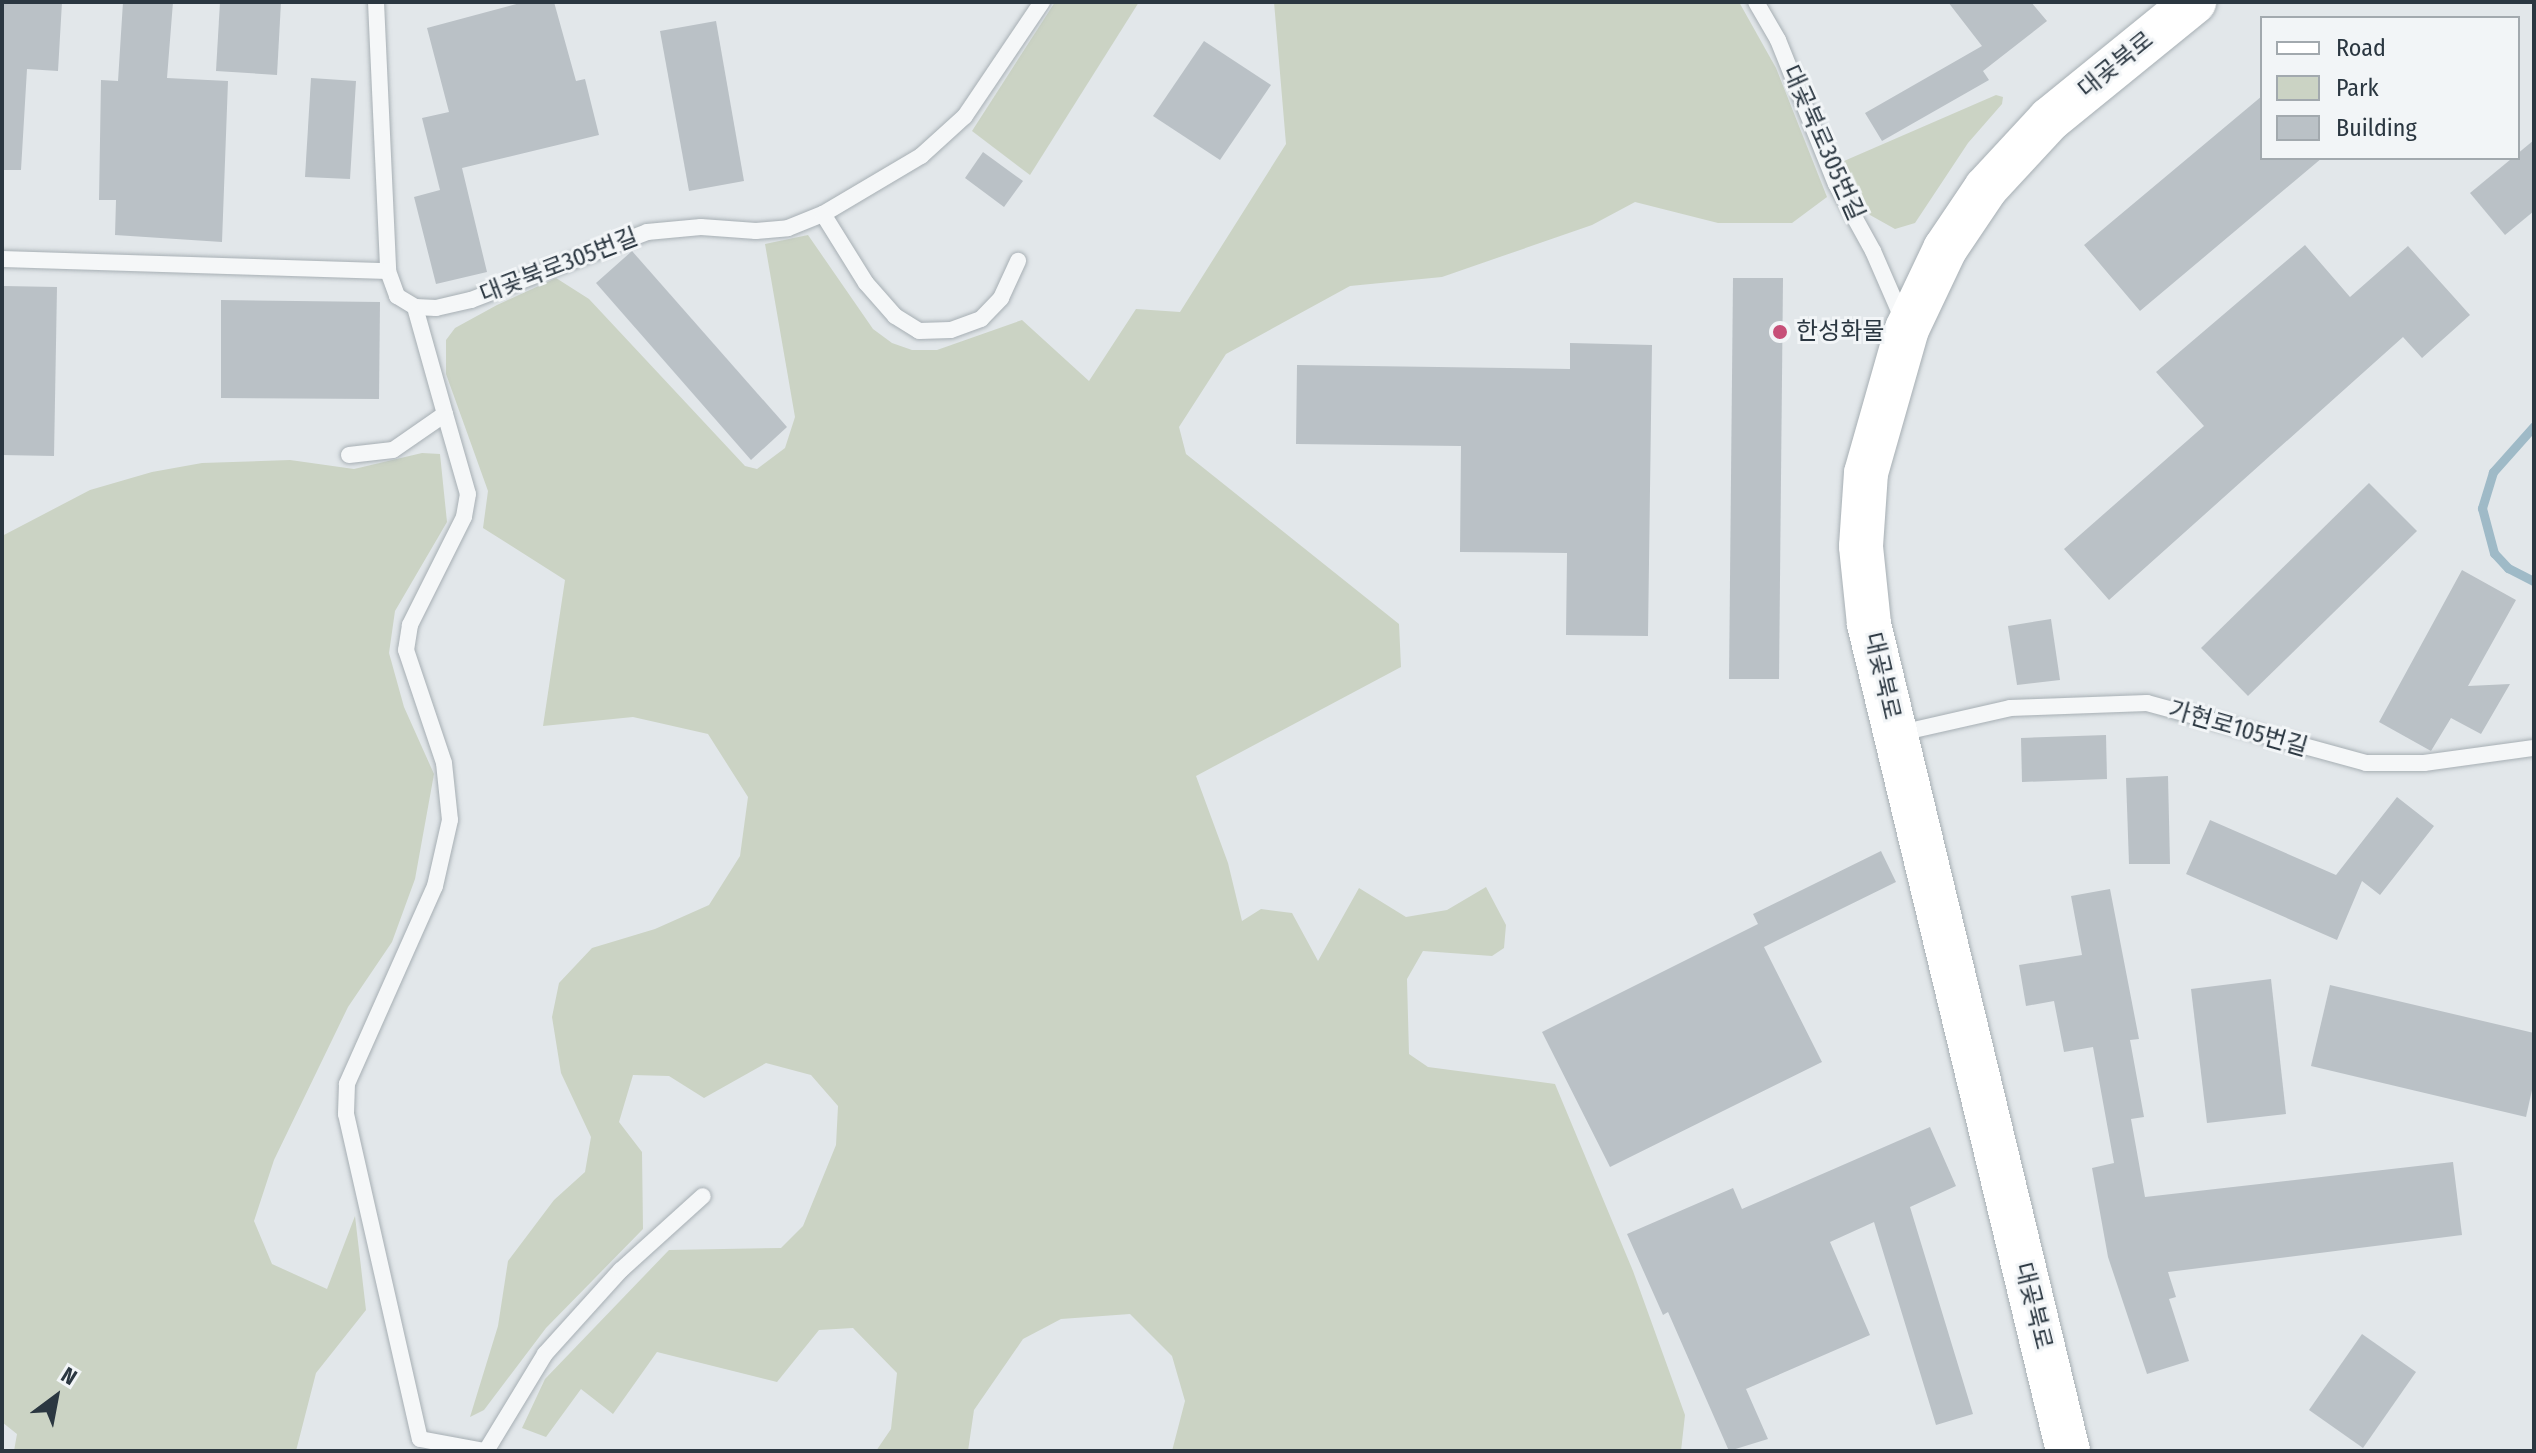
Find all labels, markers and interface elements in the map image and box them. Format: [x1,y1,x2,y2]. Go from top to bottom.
legend [2260,16,2520,160]
street label: 대곶북로 [2073,26,2159,104]
text: Road [2336,34,2386,62]
street label: 대곶북로305번길 [1776,61,1870,225]
text: Park [2336,74,2379,102]
text: Building [2336,114,2417,142]
street label: 대곶북로305번길 [476,223,642,309]
place label: 한성화물 [1796,318,1884,346]
marker: 한성화물 [1771,323,1789,341]
street label: 대곶북로 [1858,630,1906,722]
street label: 가현로105번길 [2165,695,2311,763]
street label: 대곶북로 [2008,1260,2058,1352]
north arrow [16,1357,96,1437]
text: N [56,1361,82,1391]

